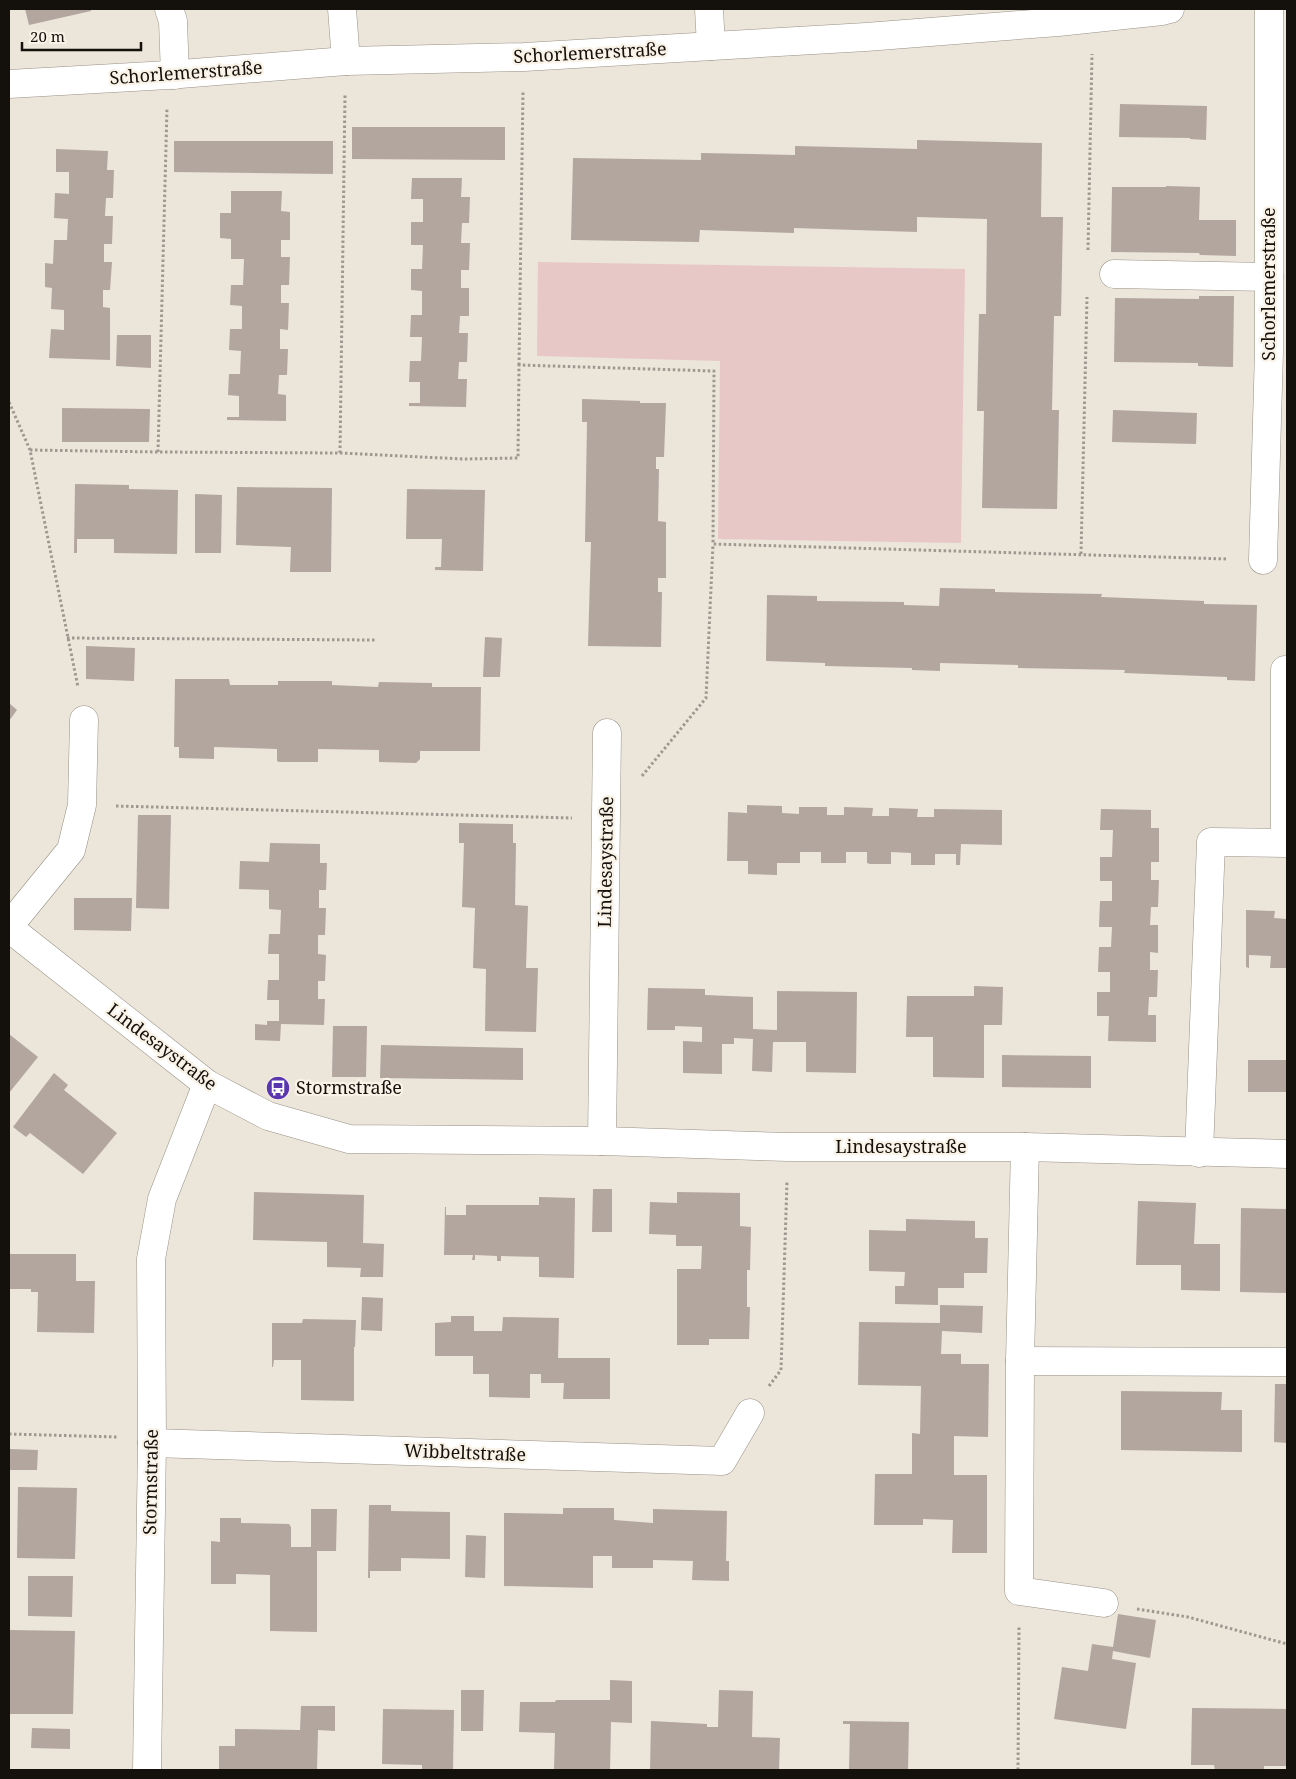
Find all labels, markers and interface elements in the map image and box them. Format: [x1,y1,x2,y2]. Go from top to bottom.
scale bar [22,20,141,52]
text: 20 m [30,26,65,46]
street label: Schorlemerstraße [513,36,667,68]
street label: Schorlemerstraße [109,55,263,89]
street label: Schorlemerstraße [1256,207,1280,361]
street label: Lindesaystraße [592,796,618,928]
street label: Lindesaystraße [103,997,222,1095]
bus stop icon: Stormstraße [265,1075,291,1101]
place label: Stormstraße [296,1075,402,1099]
street label: Lindesaystraße [835,1134,967,1158]
street label: Stormstraße [137,1429,163,1535]
street label: Wibbeltstraße [404,1438,527,1466]

